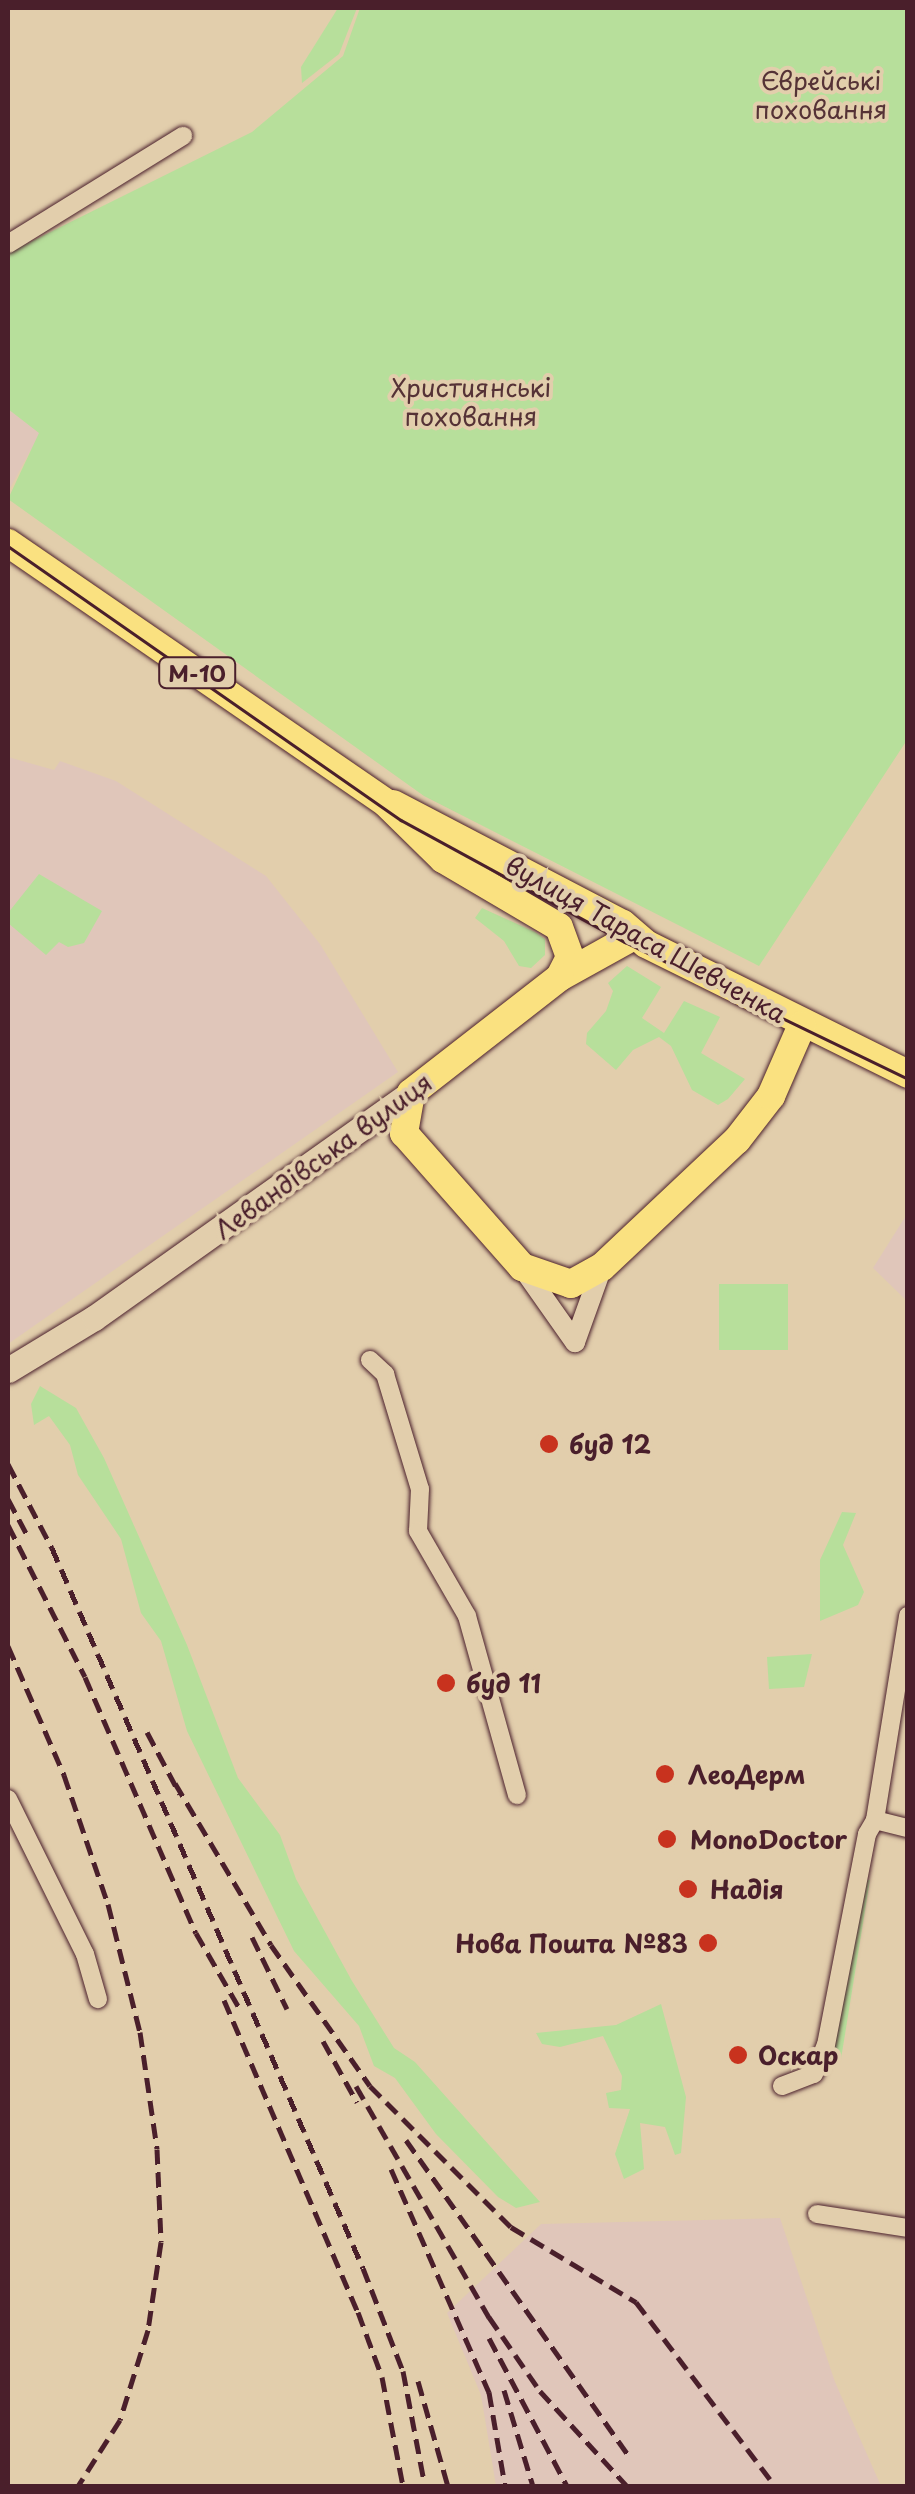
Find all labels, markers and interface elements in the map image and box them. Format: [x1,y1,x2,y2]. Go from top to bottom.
park label: Єврейські поховання [755,66,887,125]
park label: Християнські поховання [391,373,551,432]
road number: М-10 [157,656,237,690]
street label: вулиця Тараса Шевченка [499,849,793,1029]
street label: Левандівська вулиця [208,1067,438,1245]
place label: буд 12 [569,1429,651,1459]
marker: буд 12 [538,1433,560,1455]
place label: буд 11 [466,1668,541,1698]
marker: буд 11 [435,1672,457,1694]
place label: ЛеоДерм [688,1759,805,1789]
marker: ЛеоДерм [652,1761,678,1787]
place label: MonoDoctor [690,1824,847,1854]
marker: MonoDoctor [654,1826,680,1852]
place label: Надія [710,1874,784,1904]
marker: Надія [675,1876,701,1902]
place label: Нова Пошта №83 [454,1928,688,1958]
marker: Нова Пошта №83 [697,1932,719,1954]
place label: Оскар [758,2040,838,2070]
marker: Оскар [727,2044,749,2066]

